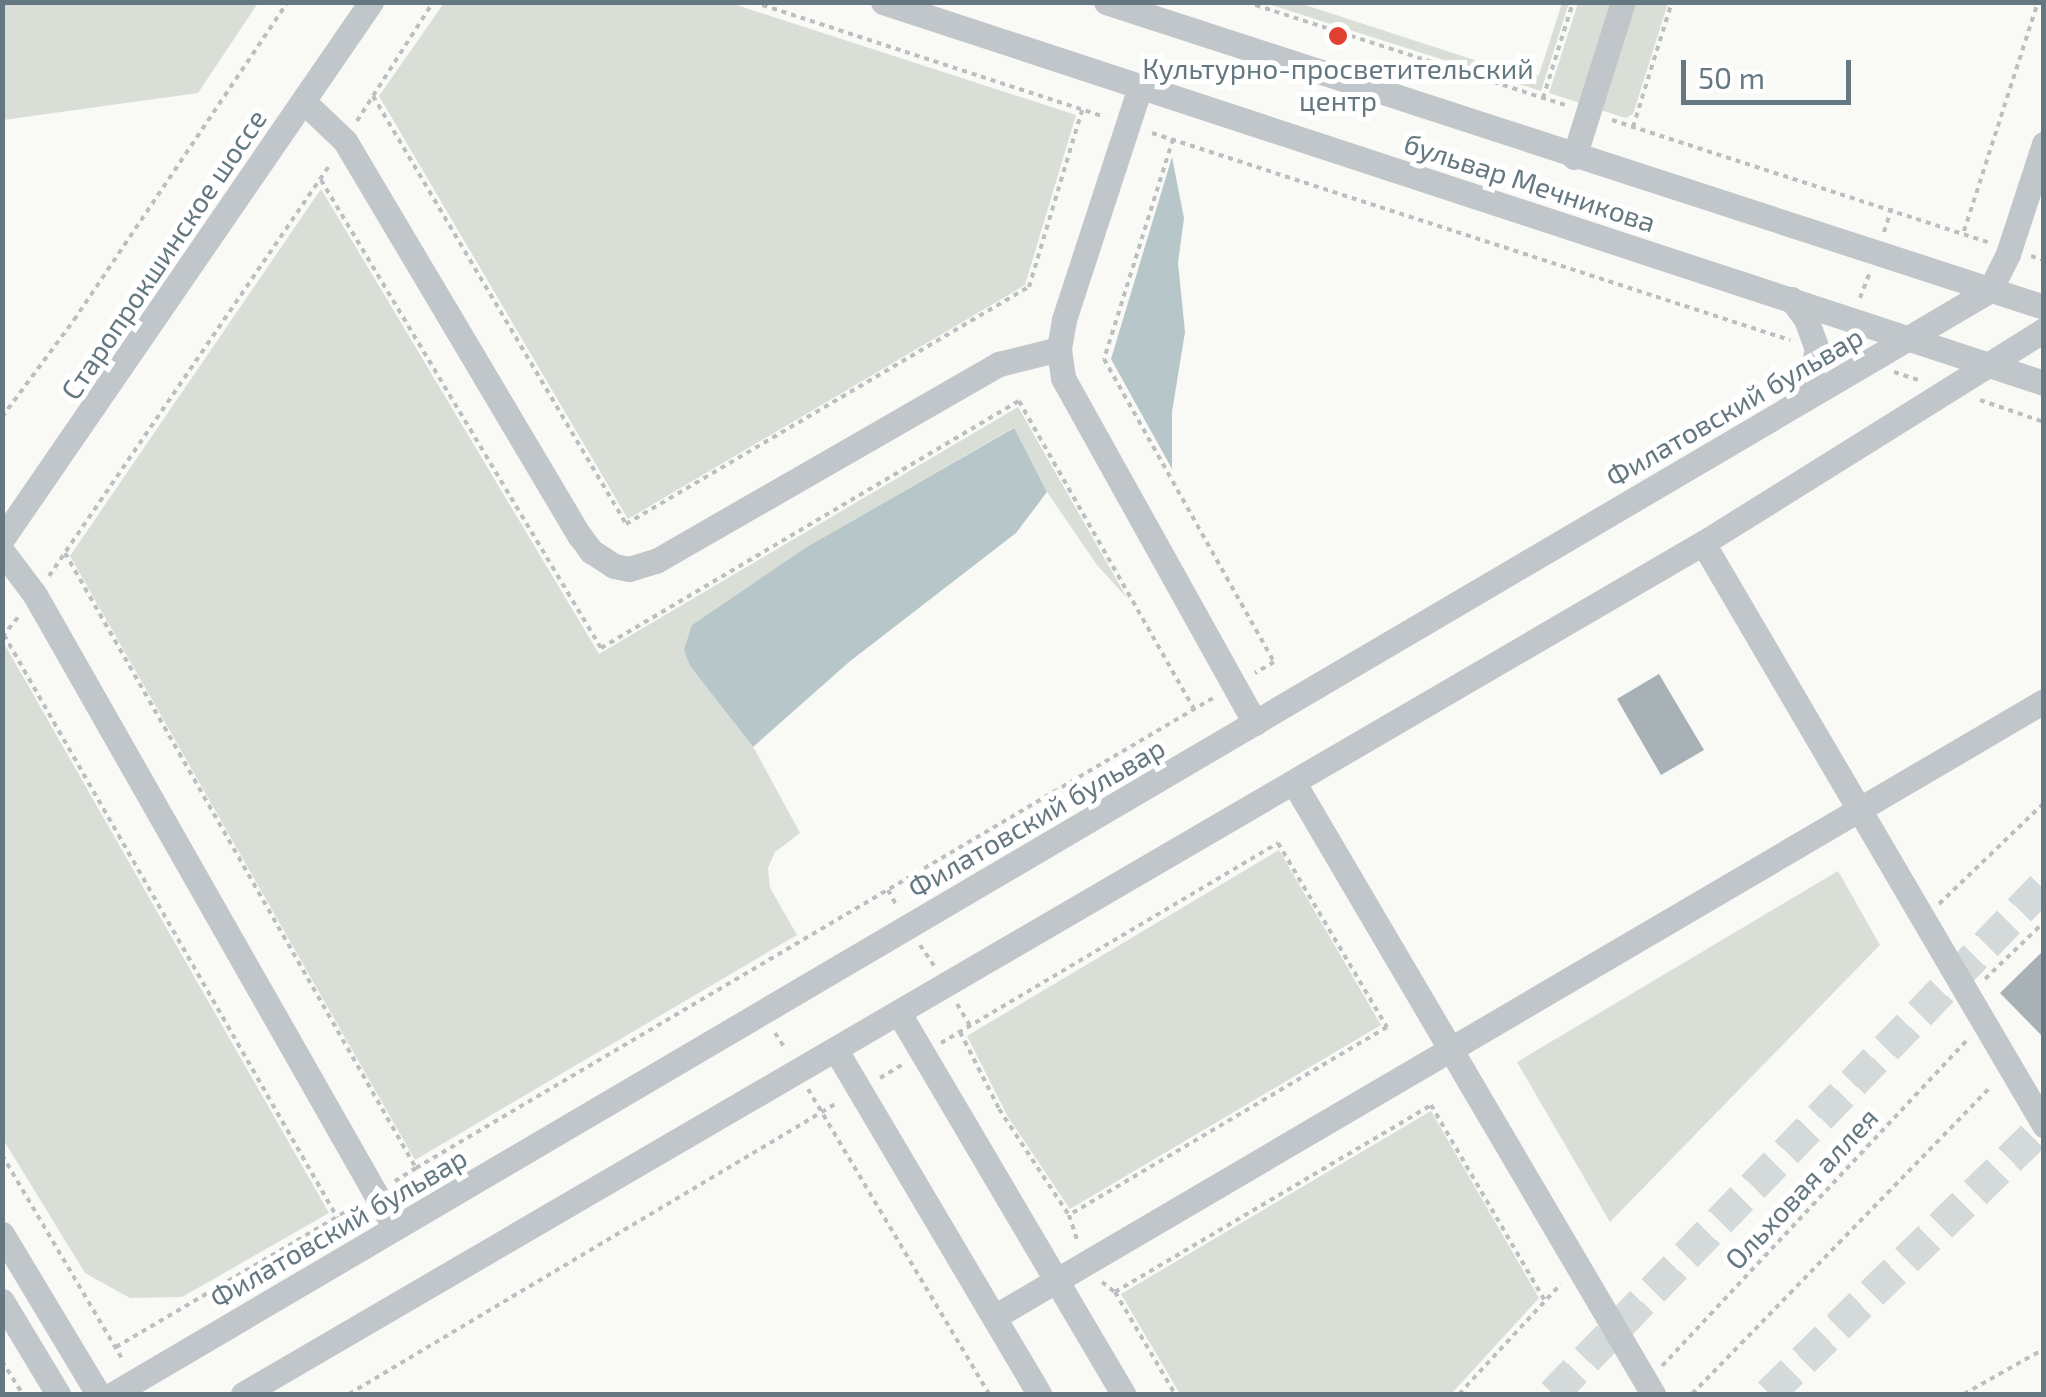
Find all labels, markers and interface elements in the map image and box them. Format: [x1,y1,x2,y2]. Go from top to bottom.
marker: Культурно-просветительский центр [1327,25,1349,47]
scale bar [1686,40,1856,102]
place label: Культурно-просветительский центр [1142,51,1534,117]
text: 50 m [1698,59,1765,95]
street label: Старопрокшинское шоссе [53,102,273,406]
street label: бульвар Мечникова [1400,125,1660,239]
street label: Филатовский бульвар [1600,319,1868,493]
street label: Филатовский бульвар [902,730,1170,904]
street label: Ольховая аллея [1717,1100,1885,1276]
street label: Филатовский бульвар [204,1140,472,1314]

